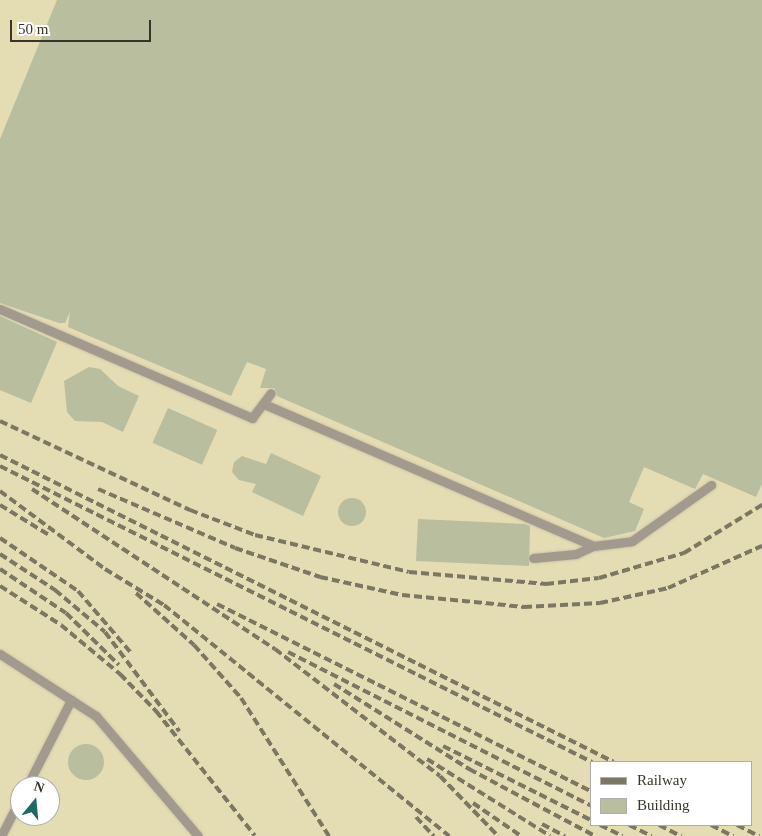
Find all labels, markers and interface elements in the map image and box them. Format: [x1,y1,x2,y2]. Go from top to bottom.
scale bar [12,10,154,42]
text: 50 m [18,21,48,37]
legend [590,761,752,826]
text: Railway [637,772,687,788]
north arrow [10,776,60,826]
text: N [32,778,46,796]
text: Building [637,797,690,813]

